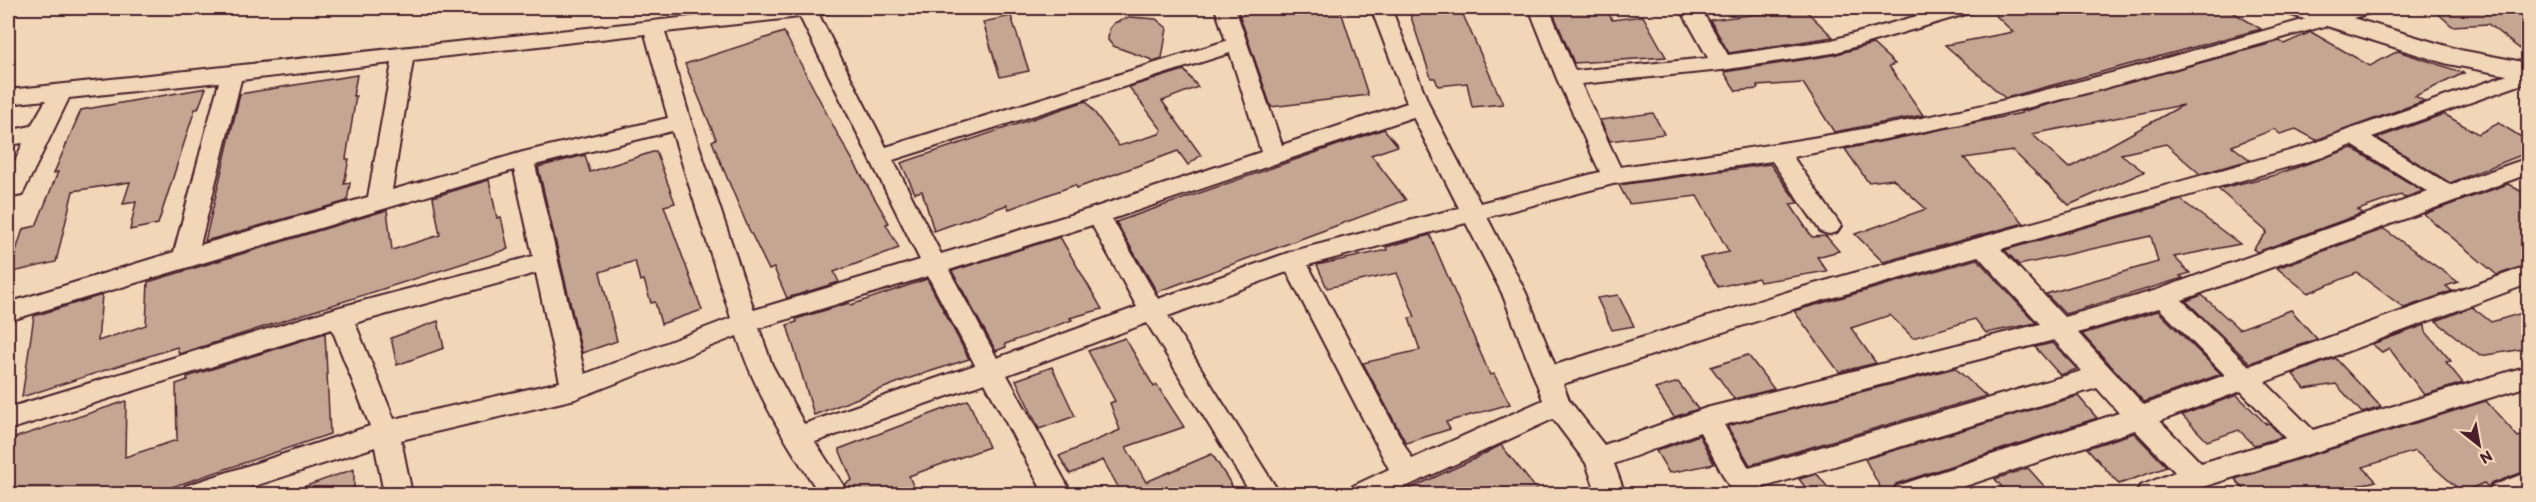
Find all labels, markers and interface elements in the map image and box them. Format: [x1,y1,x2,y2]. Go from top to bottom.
north arrow [2449,415,2509,475]
text: N [2477,447,2496,468]

